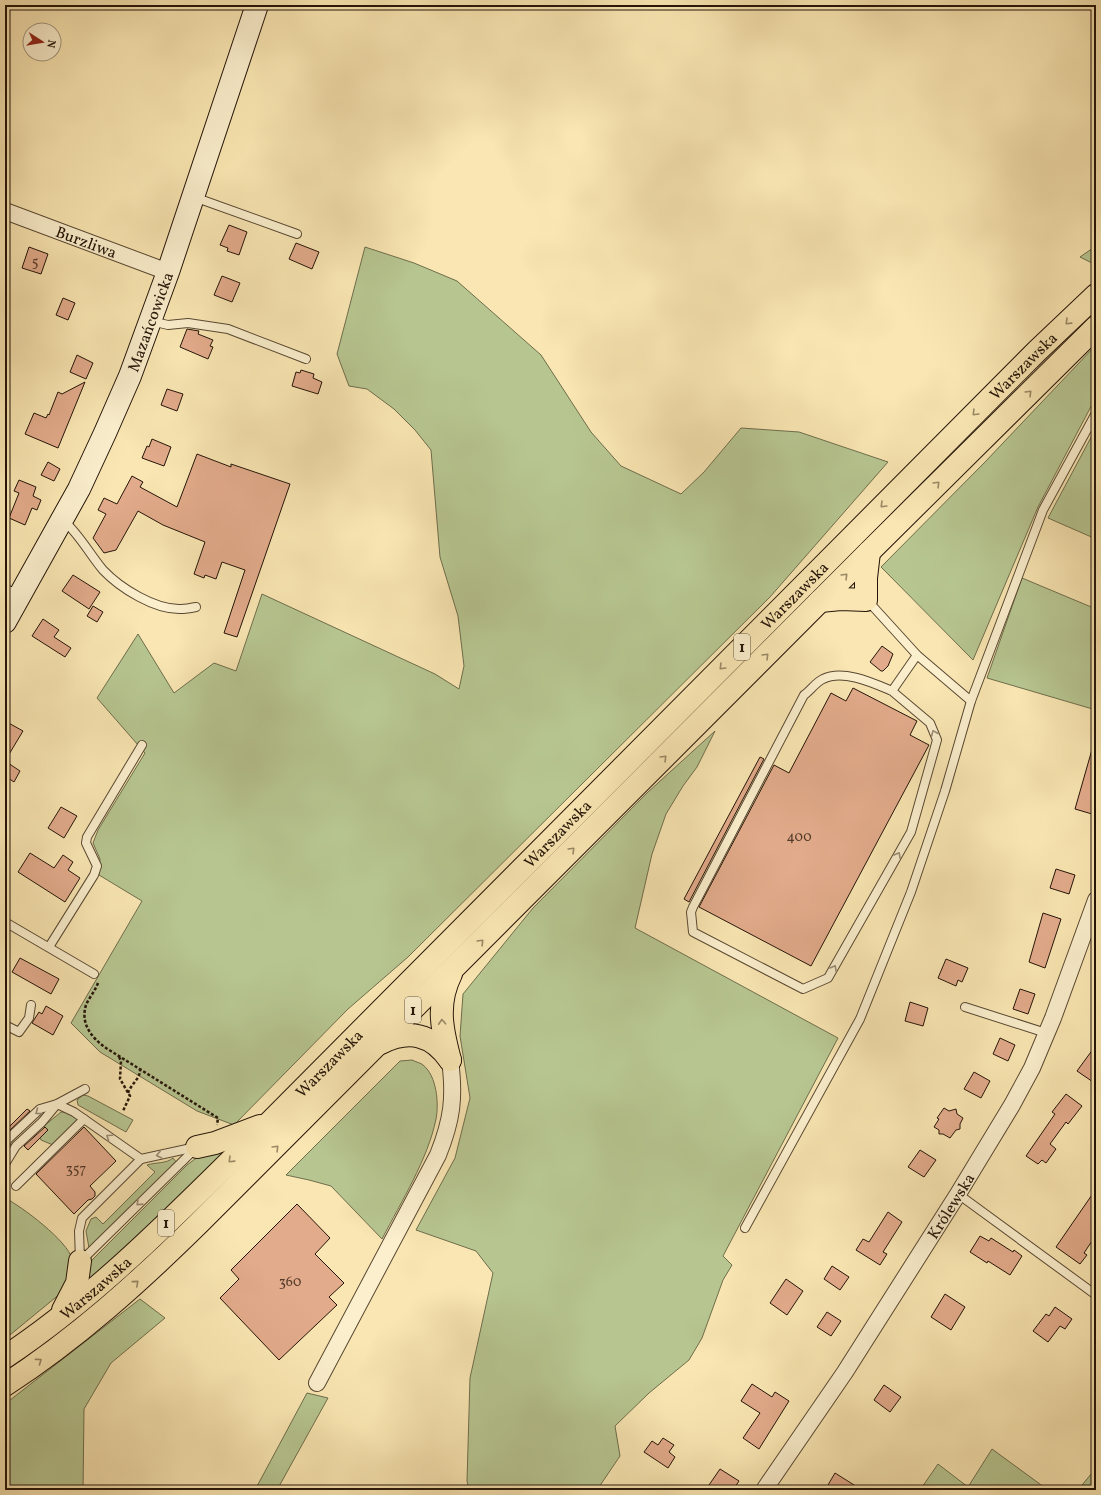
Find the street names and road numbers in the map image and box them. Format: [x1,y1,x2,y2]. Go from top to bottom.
street label: Burzliwa [52,222,120,265]
street label: Mazańcowicka [123,269,180,375]
street label: Warszawska [985,328,1063,406]
street label: Warszawska [757,558,834,635]
road number: 1 [734,634,750,660]
street label: Warszawska [520,796,597,874]
road number: 1 [405,997,421,1023]
street label: Warszawska [291,1025,369,1103]
street label: Królewska [923,1170,981,1244]
road number: 1 [158,1210,174,1236]
street label: Warszawska [56,1252,137,1326]

